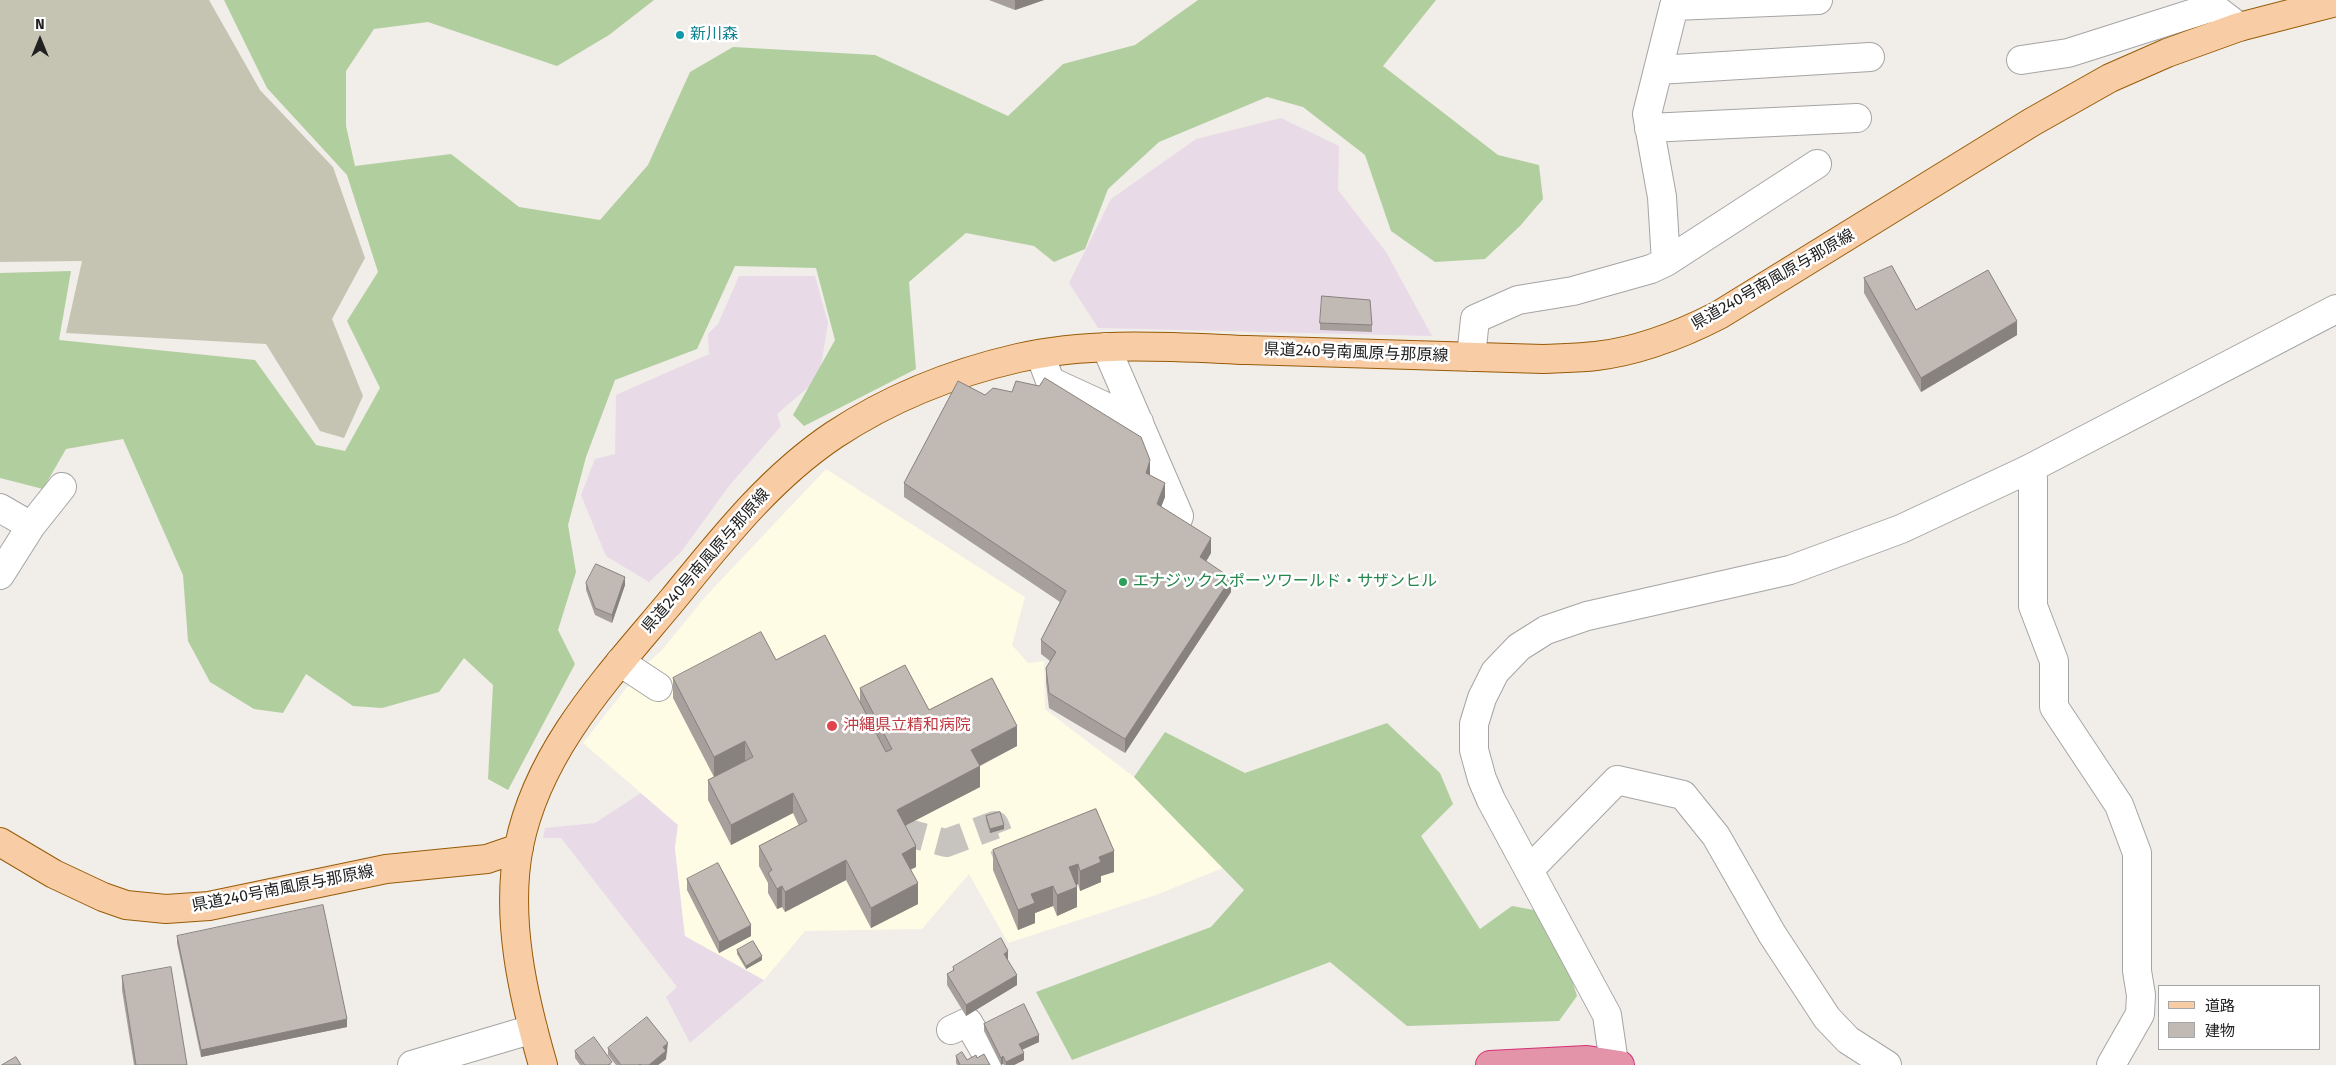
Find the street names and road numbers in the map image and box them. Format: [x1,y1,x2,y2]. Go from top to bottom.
street label: 県道240号南風原与那原線 [1688,225,1858,335]
street label: 県道240号南風原与那原線 [1263,340,1449,366]
street label: 県道240号南風原与那原線 [638,485,774,637]
street label: 県道240号南風原与那原線 [190,862,376,916]

